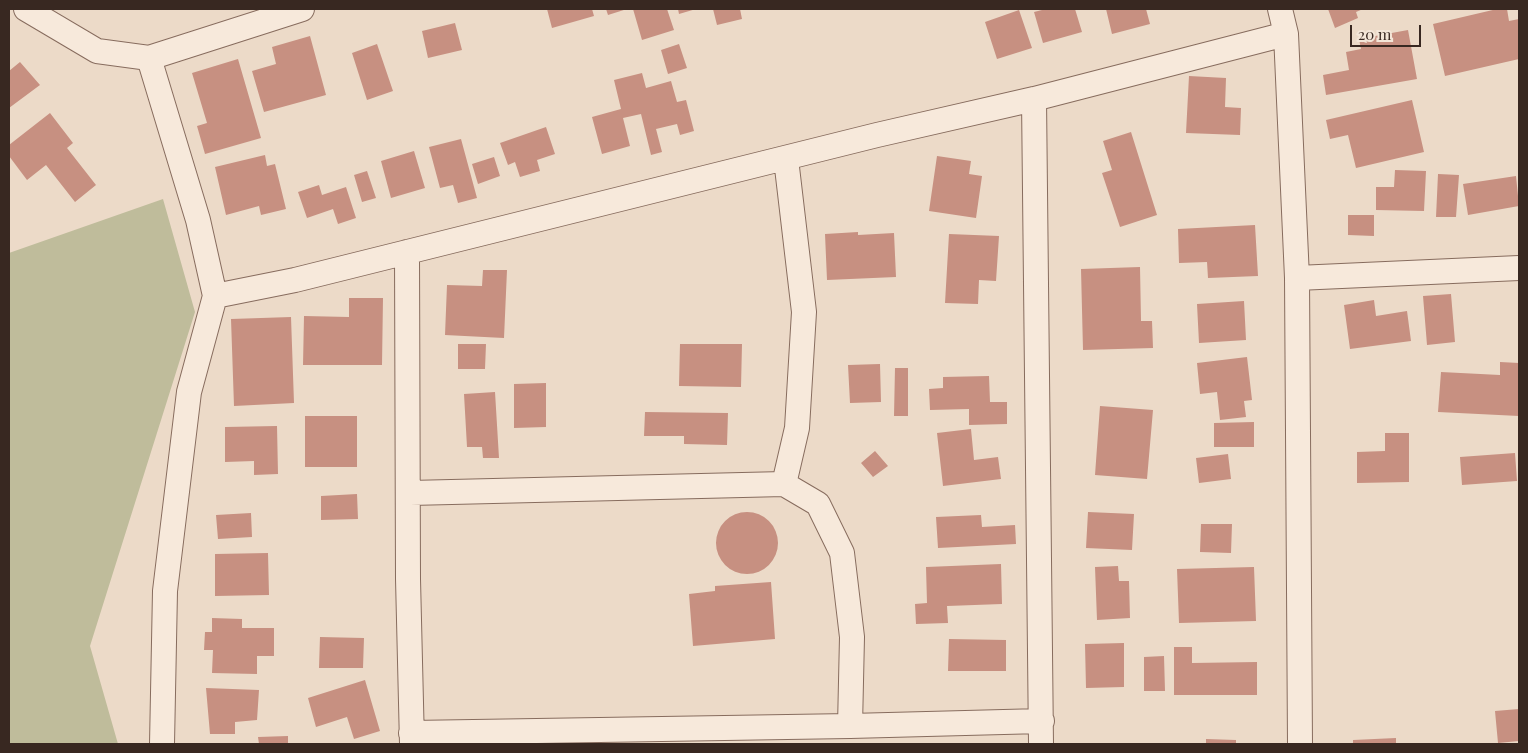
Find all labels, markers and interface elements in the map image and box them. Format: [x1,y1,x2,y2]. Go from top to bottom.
scale bar [1353,15,1424,47]
text: 20 m [1358,24,1391,44]

